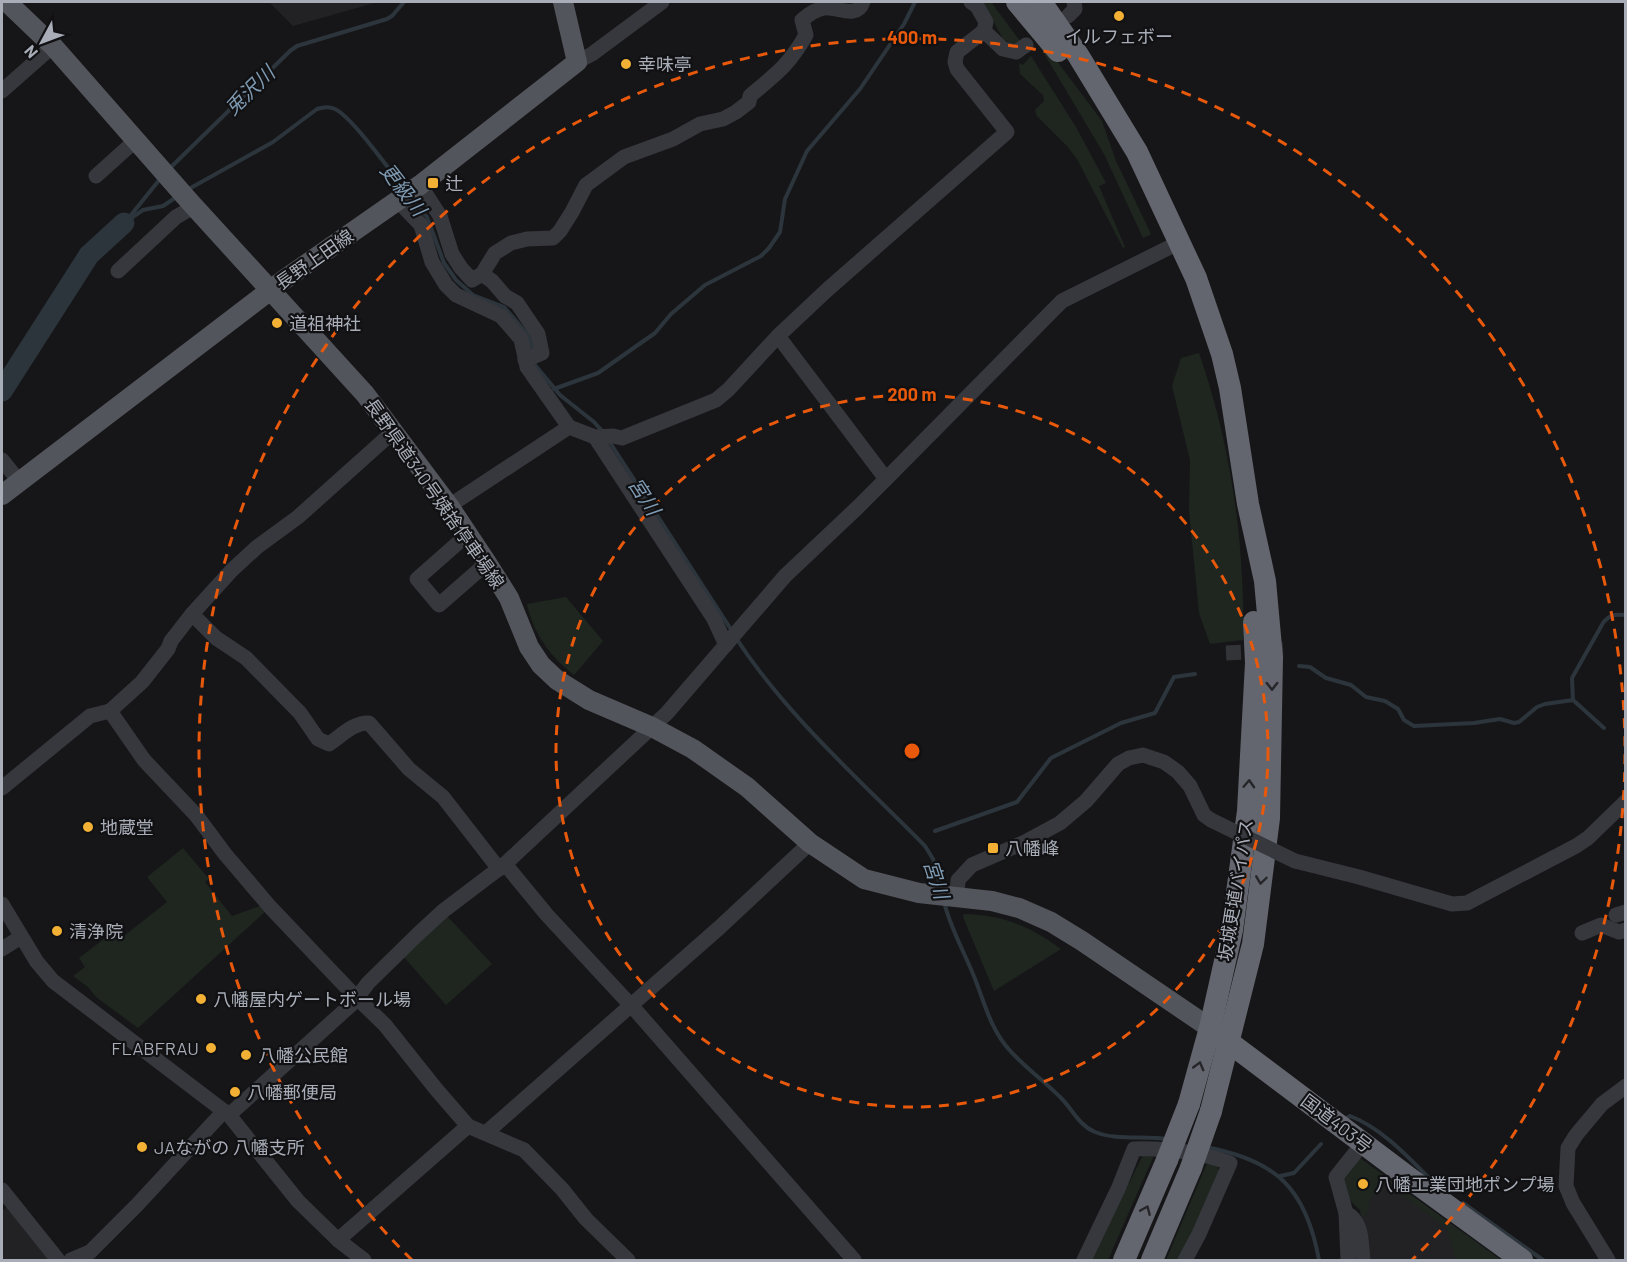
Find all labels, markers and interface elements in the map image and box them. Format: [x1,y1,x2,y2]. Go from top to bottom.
marker: イルフェボー [1112,9,1126,23]
north arrow [12,12,72,72]
place label: イルフェボー [1065,25,1173,47]
text: 400 m [887,26,937,48]
text: N [20,42,41,62]
place label: 幸味亭 [638,53,692,75]
marker: 幸味亭 [619,57,633,71]
water label: 兎沢川 [219,59,280,119]
water label: 更級川 [376,158,433,222]
place label: 辻 [445,172,463,194]
marker: 辻 [426,176,440,190]
street label: 長野上田線 [271,224,357,294]
place label: 道祖神社 [289,312,361,334]
marker: 道祖神社 [270,316,284,330]
text: 200 m [887,383,937,405]
street label: 長野県道340号姨捨停車場線 [361,394,509,592]
water label: 宮川 [624,473,667,521]
one-way arrow [1266,682,1278,691]
centre of rings [902,741,922,761]
one-way arrow [1243,779,1256,788]
place label: 地蔵堂 [100,816,154,838]
street label: 坂城更埴バイパス [1213,817,1257,963]
marker: 地蔵堂 [81,820,95,834]
place label: 八幡峰 [1005,837,1059,859]
marker: 八幡峰 [986,841,1000,855]
water label: 宮川 [919,856,955,904]
one-way arrow [1255,876,1268,885]
place label: 清浄院 [69,920,123,942]
marker: 清浄院 [50,924,64,938]
place label: 八幡屋内ゲートボール場 [213,988,411,1010]
marker: 八幡屋内ゲートボール場 [194,992,208,1006]
place label: FLABFRAU [111,1037,199,1059]
marker: FLABFRAU [204,1041,218,1055]
place label: 八幡公民館 [258,1044,348,1066]
marker: 八幡公民館 [239,1048,253,1062]
one-way arrow [1192,1061,1204,1072]
place label: 八幡郵便局 [247,1081,337,1103]
marker: 八幡郵便局 [228,1085,242,1099]
street label: 国道403号 [1297,1089,1377,1157]
place label: JAながの 八幡支所 [154,1136,305,1158]
marker: JAながの 八幡支所 [135,1140,149,1154]
place label: 八幡工業団地ポンプ場 [1375,1173,1554,1195]
marker: 八幡工業団地ポンプ場 [1356,1177,1370,1191]
one-way arrow [1139,1206,1151,1217]

